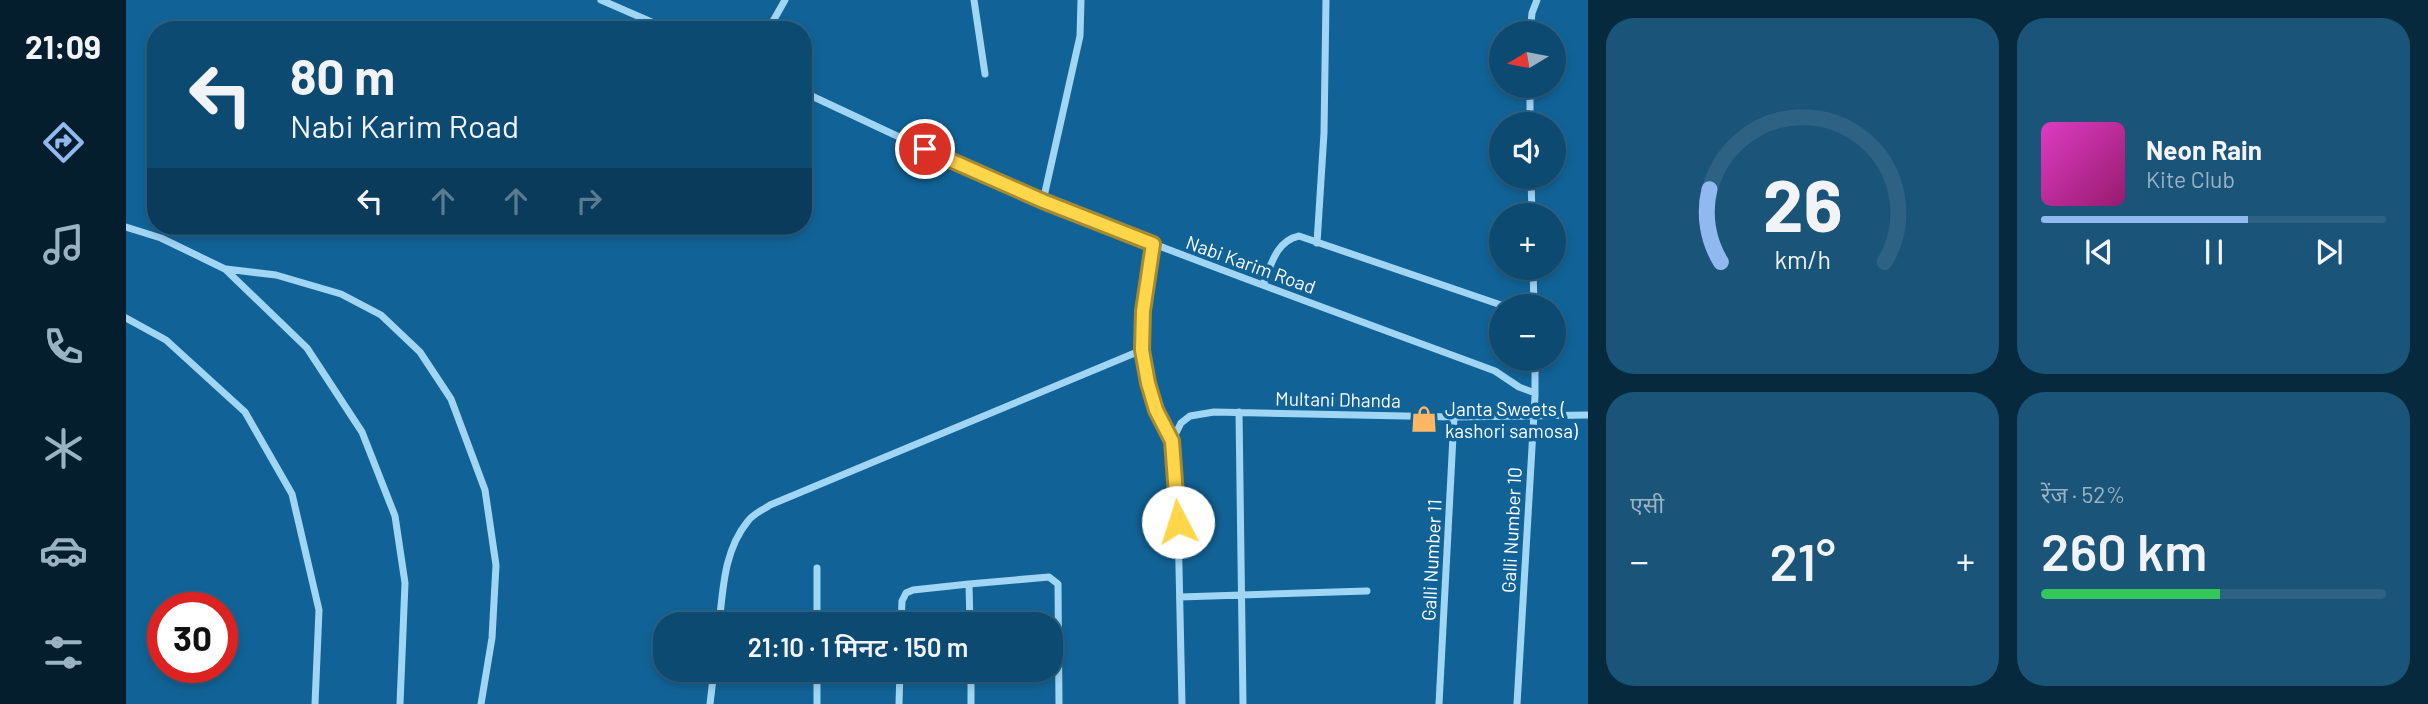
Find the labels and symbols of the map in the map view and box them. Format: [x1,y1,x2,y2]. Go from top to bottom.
north arrow [1489,21,1566,98]
pin [895,119,955,179]
street label: Nabi Karim Road [1183,230,1319,298]
street label: Multani Dhanda [1275,386,1401,412]
place label: Janta Sweets ( kashori samosa) [1445,397,1579,442]
shop icon: Janta Sweets ( kashori samosa) [1409,404,1439,434]
street label: Galli Number 10 [1496,467,1526,593]
position arrow [1141,485,1215,559]
street label: Galli Number 11 [1416,499,1446,621]
speed limit sign: 30 [147,592,238,683]

